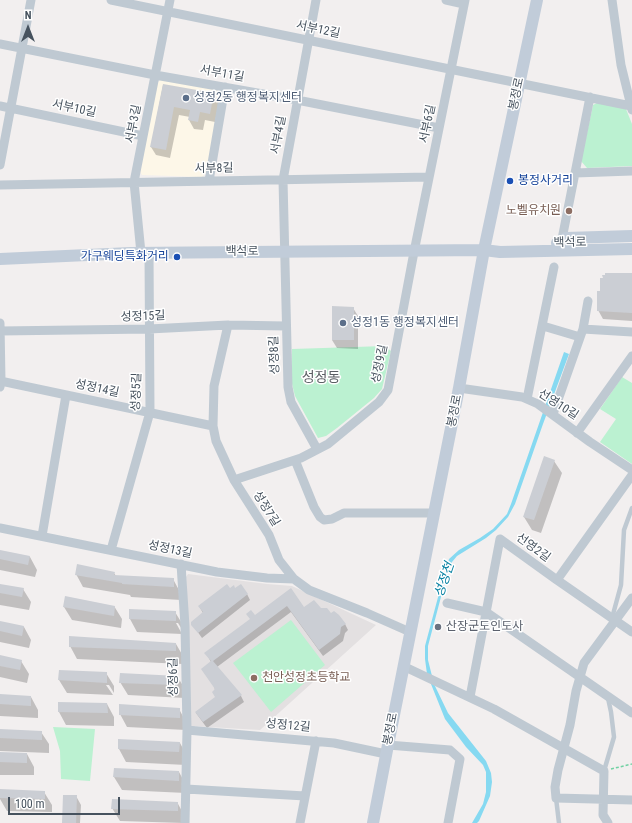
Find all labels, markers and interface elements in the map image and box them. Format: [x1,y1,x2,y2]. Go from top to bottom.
north arrow [8,8,48,48]
text: N [25,9,31,22]
street label: 서부12길 [295,18,341,42]
street label: 서부11길 [199,63,245,85]
street label: 봉정로 [507,76,527,112]
place label: 성정2동 행정복지센터 [194,91,302,105]
marker: 성정2동 행정복지센터 [181,93,191,103]
street label: 서부10길 [51,97,97,121]
street label: 서부3길 [123,103,145,145]
street label: 서부6길 [417,103,439,145]
street label: 서부4길 [269,115,289,155]
street label: 서부8길 [194,161,234,177]
place label: 봉정사거리 [518,174,573,188]
marker: 봉정사거리 [505,176,515,186]
place label: 노벨유치원 [506,204,561,218]
marker: 노벨유치원 [564,206,574,216]
street label: 백석로 [553,236,587,250]
street label: 백석로 [225,245,259,259]
place label: 가구웨딩특화거리 [81,250,169,264]
marker: 가구웨딩특화거리 [172,252,182,262]
street label: 성정15길 [120,309,166,325]
place label: 성정1동 행정복지센터 [351,316,459,330]
marker: 성정1동 행정복지센터 [338,318,348,328]
street label: 성정8길 [267,335,283,375]
street label: 성정9길 [369,343,391,385]
district label: 성정동 [302,370,340,386]
street label: 성정5길 [129,372,145,412]
street label: 성정14길 [74,377,120,401]
street label: 선영10길 [535,387,581,423]
street label: 봉정로 [445,393,465,429]
street label: 성정7길 [250,489,282,529]
street label: 선영2길 [513,531,553,565]
street label: 성정13길 [147,538,193,562]
water label: 성정천 [432,560,458,600]
place label: 산장군도인도사 [446,620,523,634]
marker: 산장군도인도사 [433,622,443,632]
street label: 성정6길 [166,657,182,697]
place label: 천안성정초등학교 [262,671,350,685]
marker: 천안성정초등학교 [249,673,259,683]
street label: 봉정로 [381,711,401,747]
street label: 성정12길 [265,717,311,735]
scale bar [10,789,122,815]
text: 100 m [15,797,45,811]

